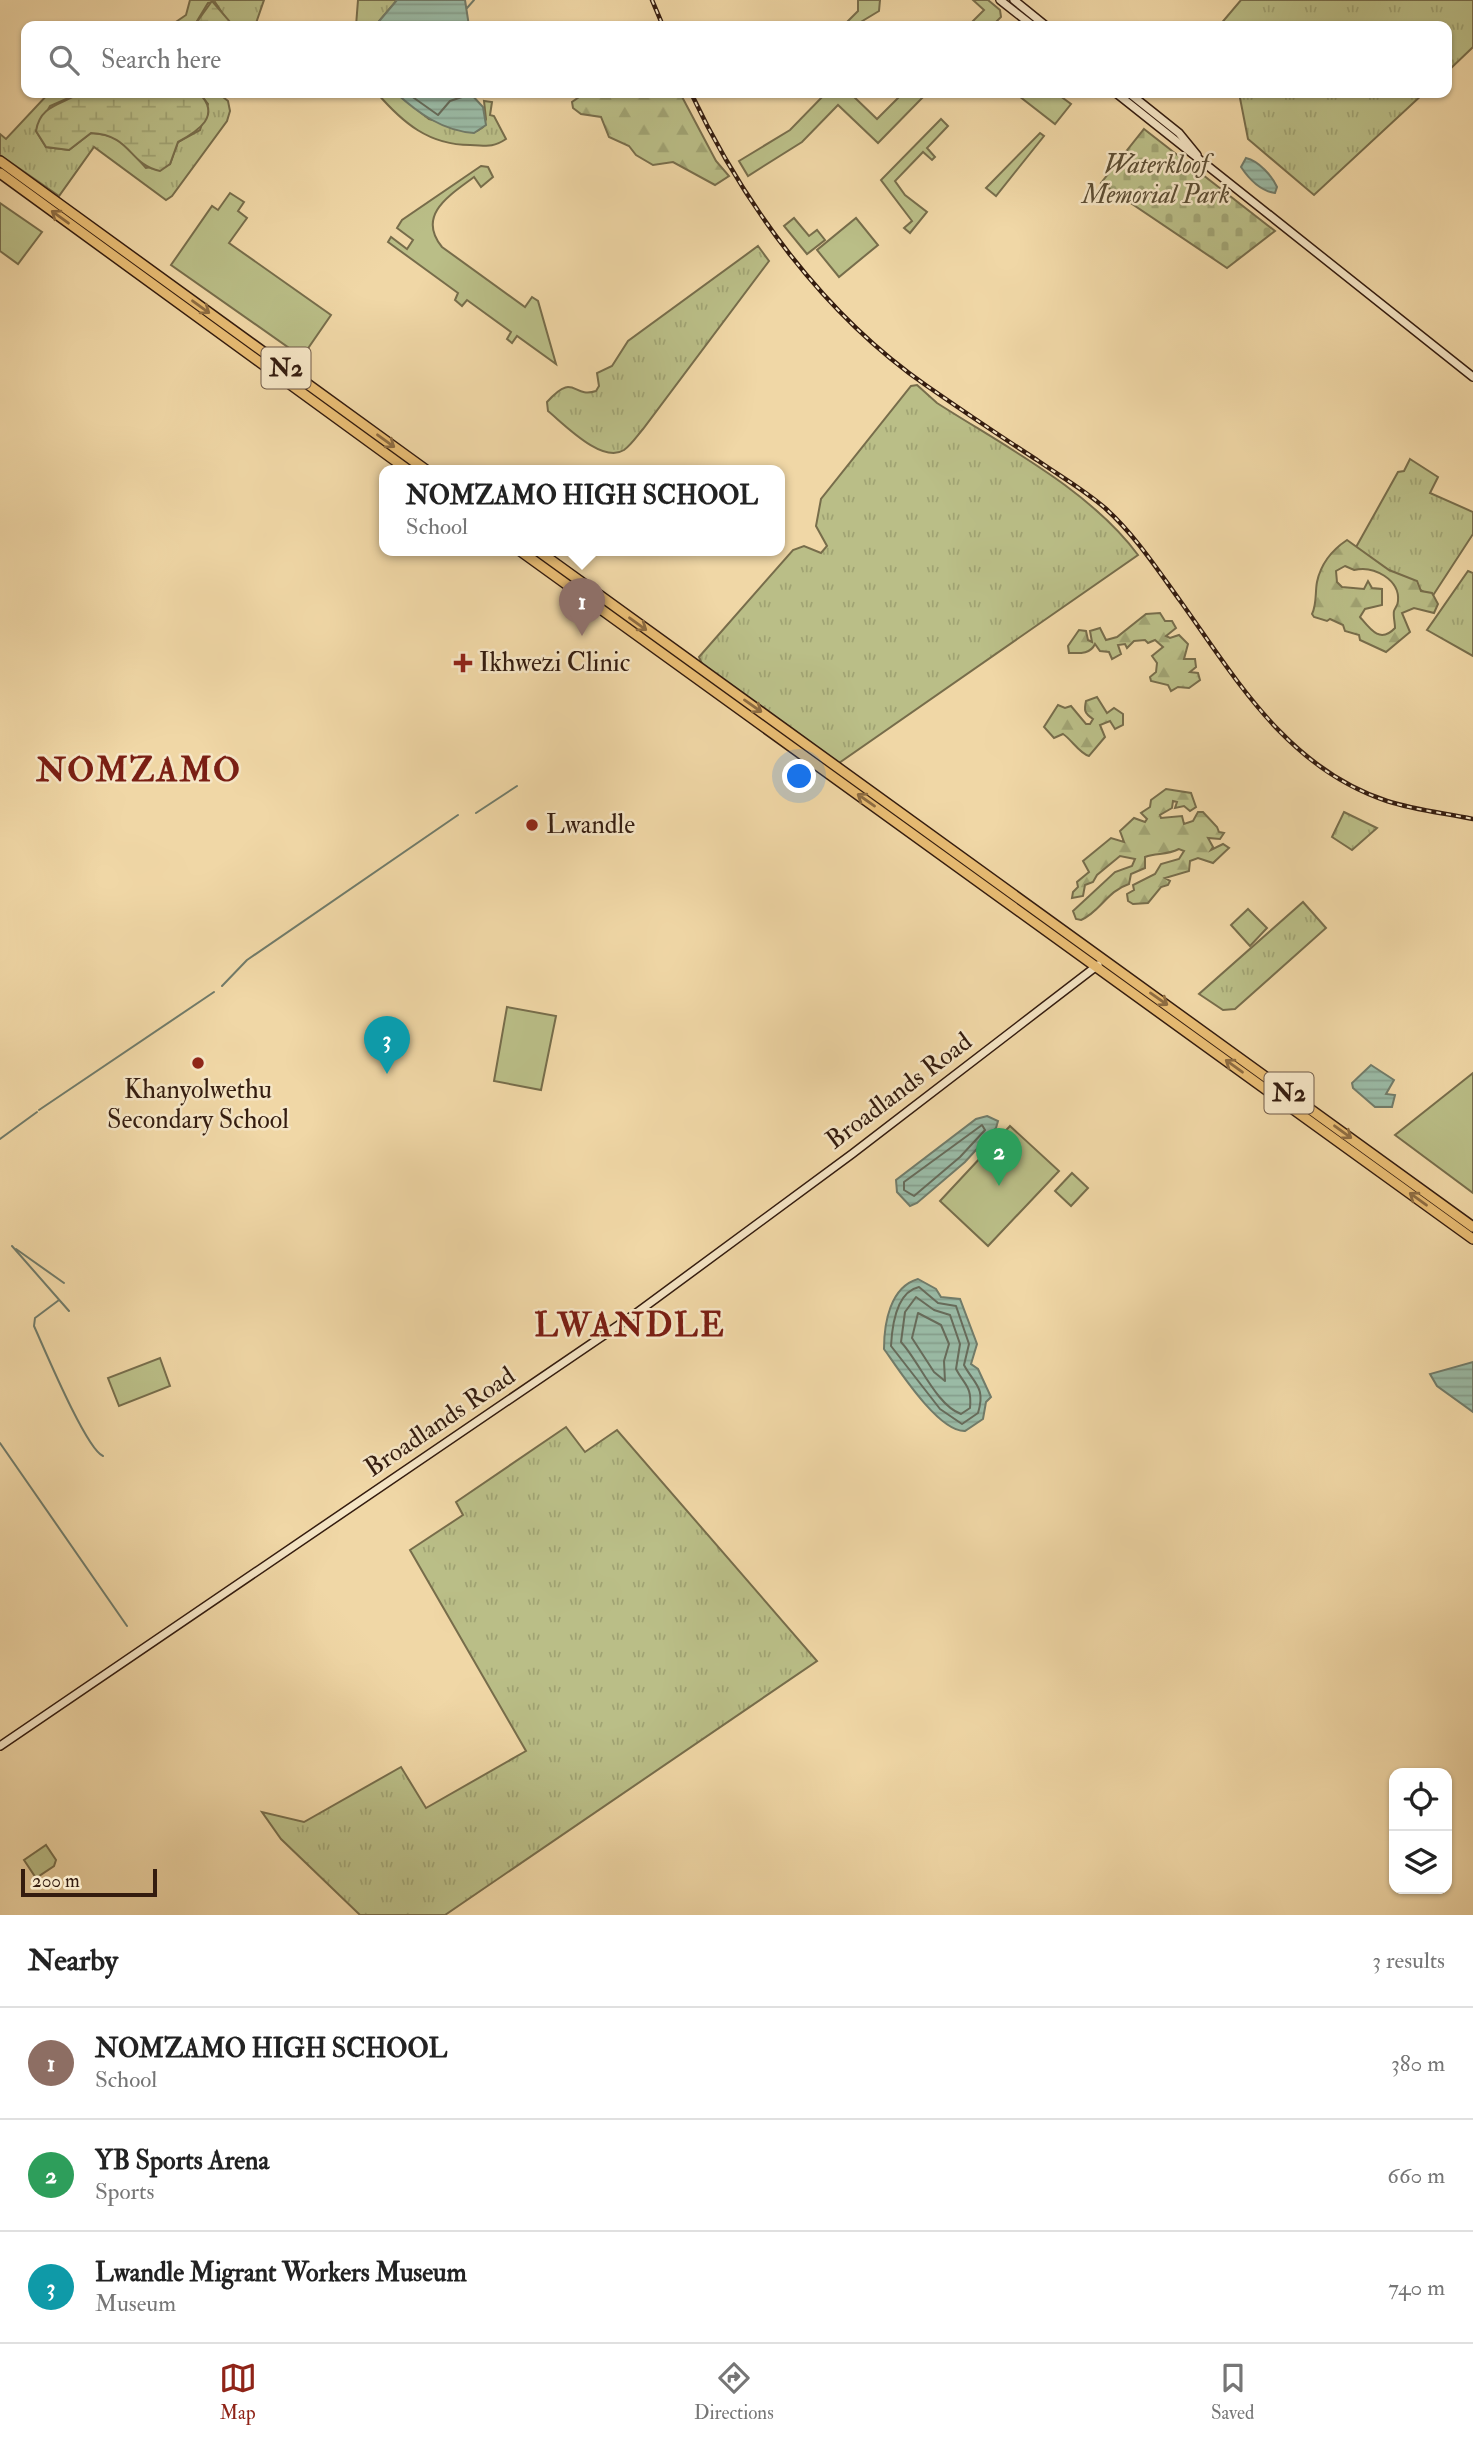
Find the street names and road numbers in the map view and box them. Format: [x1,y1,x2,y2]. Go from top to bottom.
road number: N2 [262,348,310,388]
street label: Broadlands Road [820,1026,979,1156]
road number: N2 [1264,1072,1314,1114]
street label: Broadlands Road [359,1360,522,1484]

